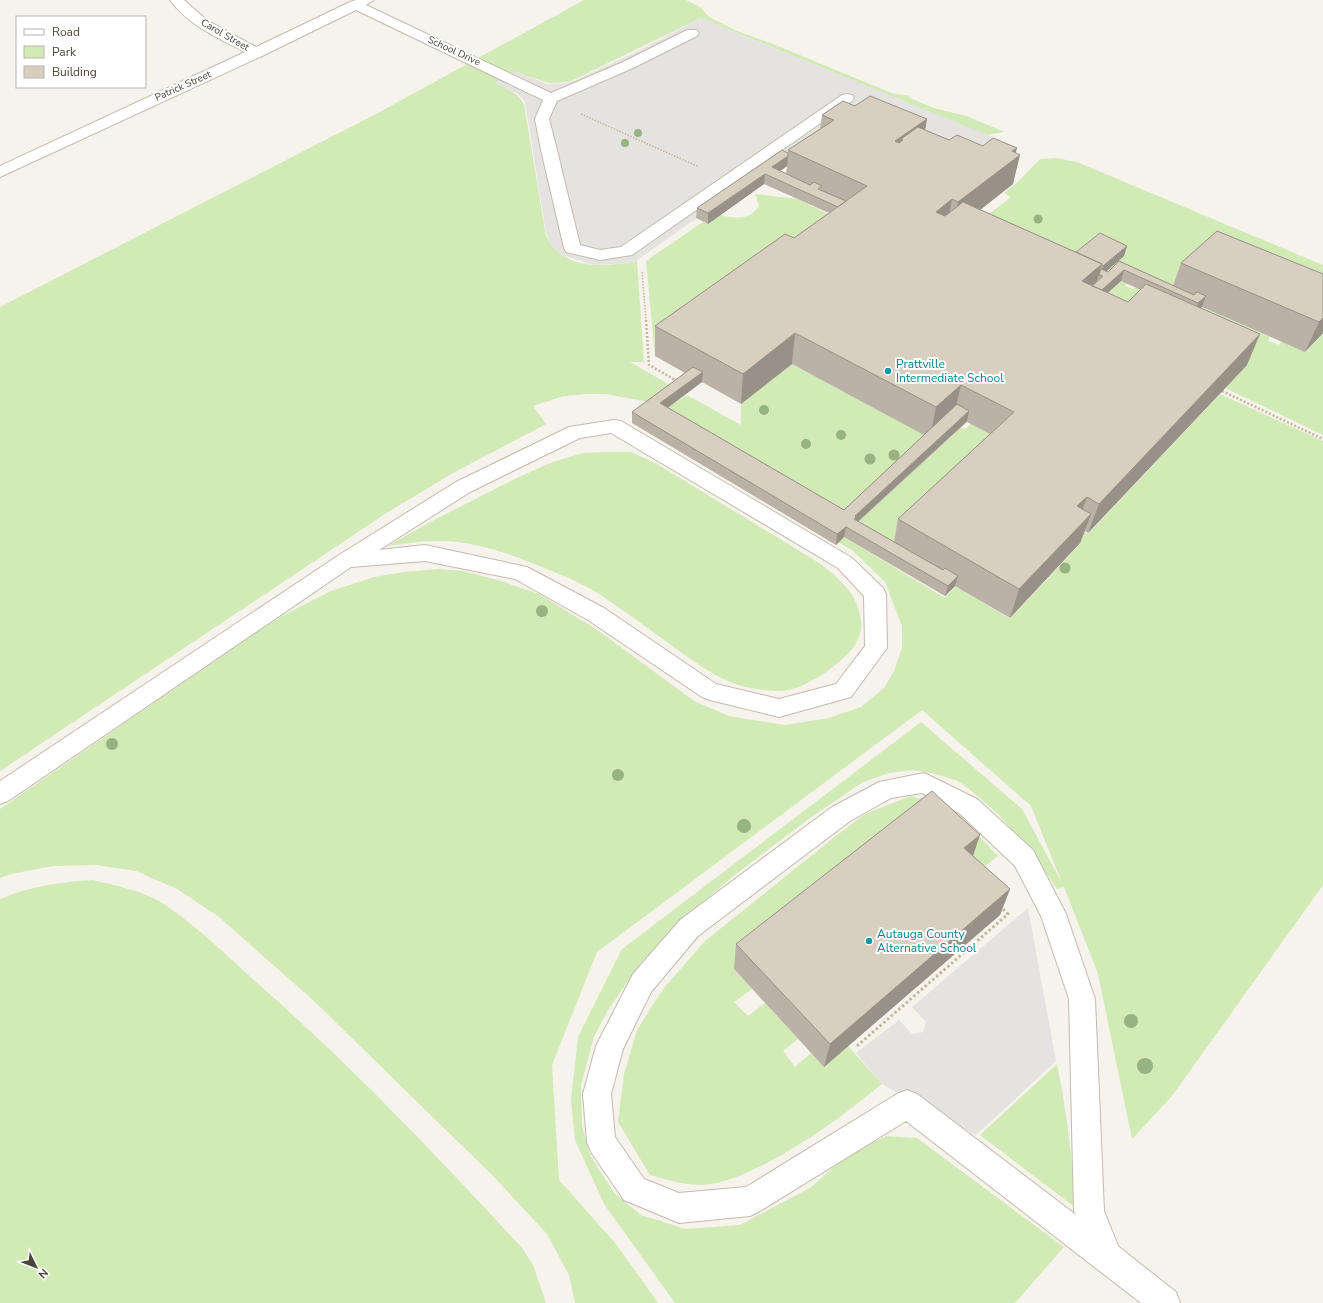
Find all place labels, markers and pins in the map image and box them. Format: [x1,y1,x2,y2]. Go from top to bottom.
place label: Prattville Intermediate School [896,356,1004,386]
marker: Prattville Intermediate School [883,366,893,376]
place label: Autauga County Alternative School [877,926,977,956]
marker: Autauga County Alternative School [864,936,874,946]

